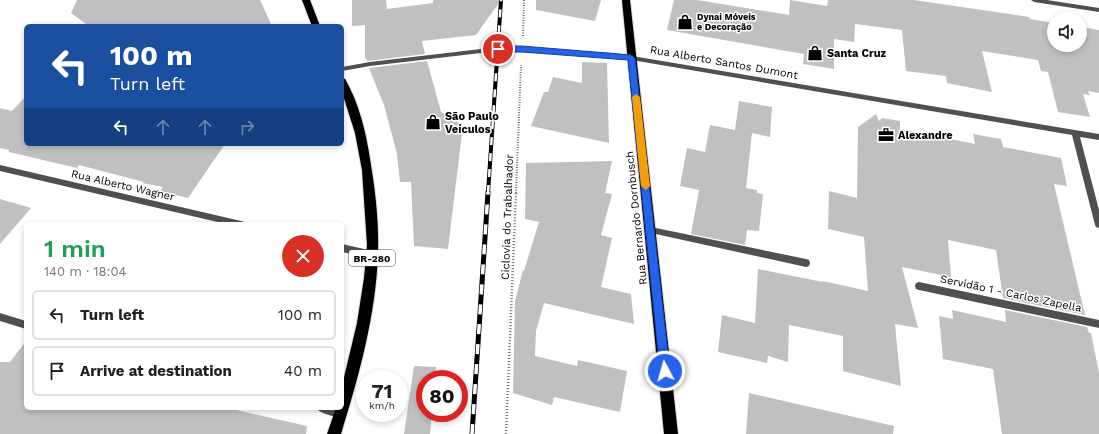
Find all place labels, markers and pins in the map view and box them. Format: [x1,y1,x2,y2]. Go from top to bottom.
place label: Dynai Móveis e Decoração [697,12,756,32]
shop icon: Dynai Móveis e Decoração [676,13,694,31]
pin [481,32,515,66]
shop icon: Santa Cruz [806,44,824,62]
place label: Santa Cruz [827,47,887,60]
place label: São Paulo Veículos [445,110,499,136]
shop icon: São Paulo Veículos [424,113,442,131]
office icon: Alexandre [877,126,895,144]
place label: Alexandre [898,129,953,142]

